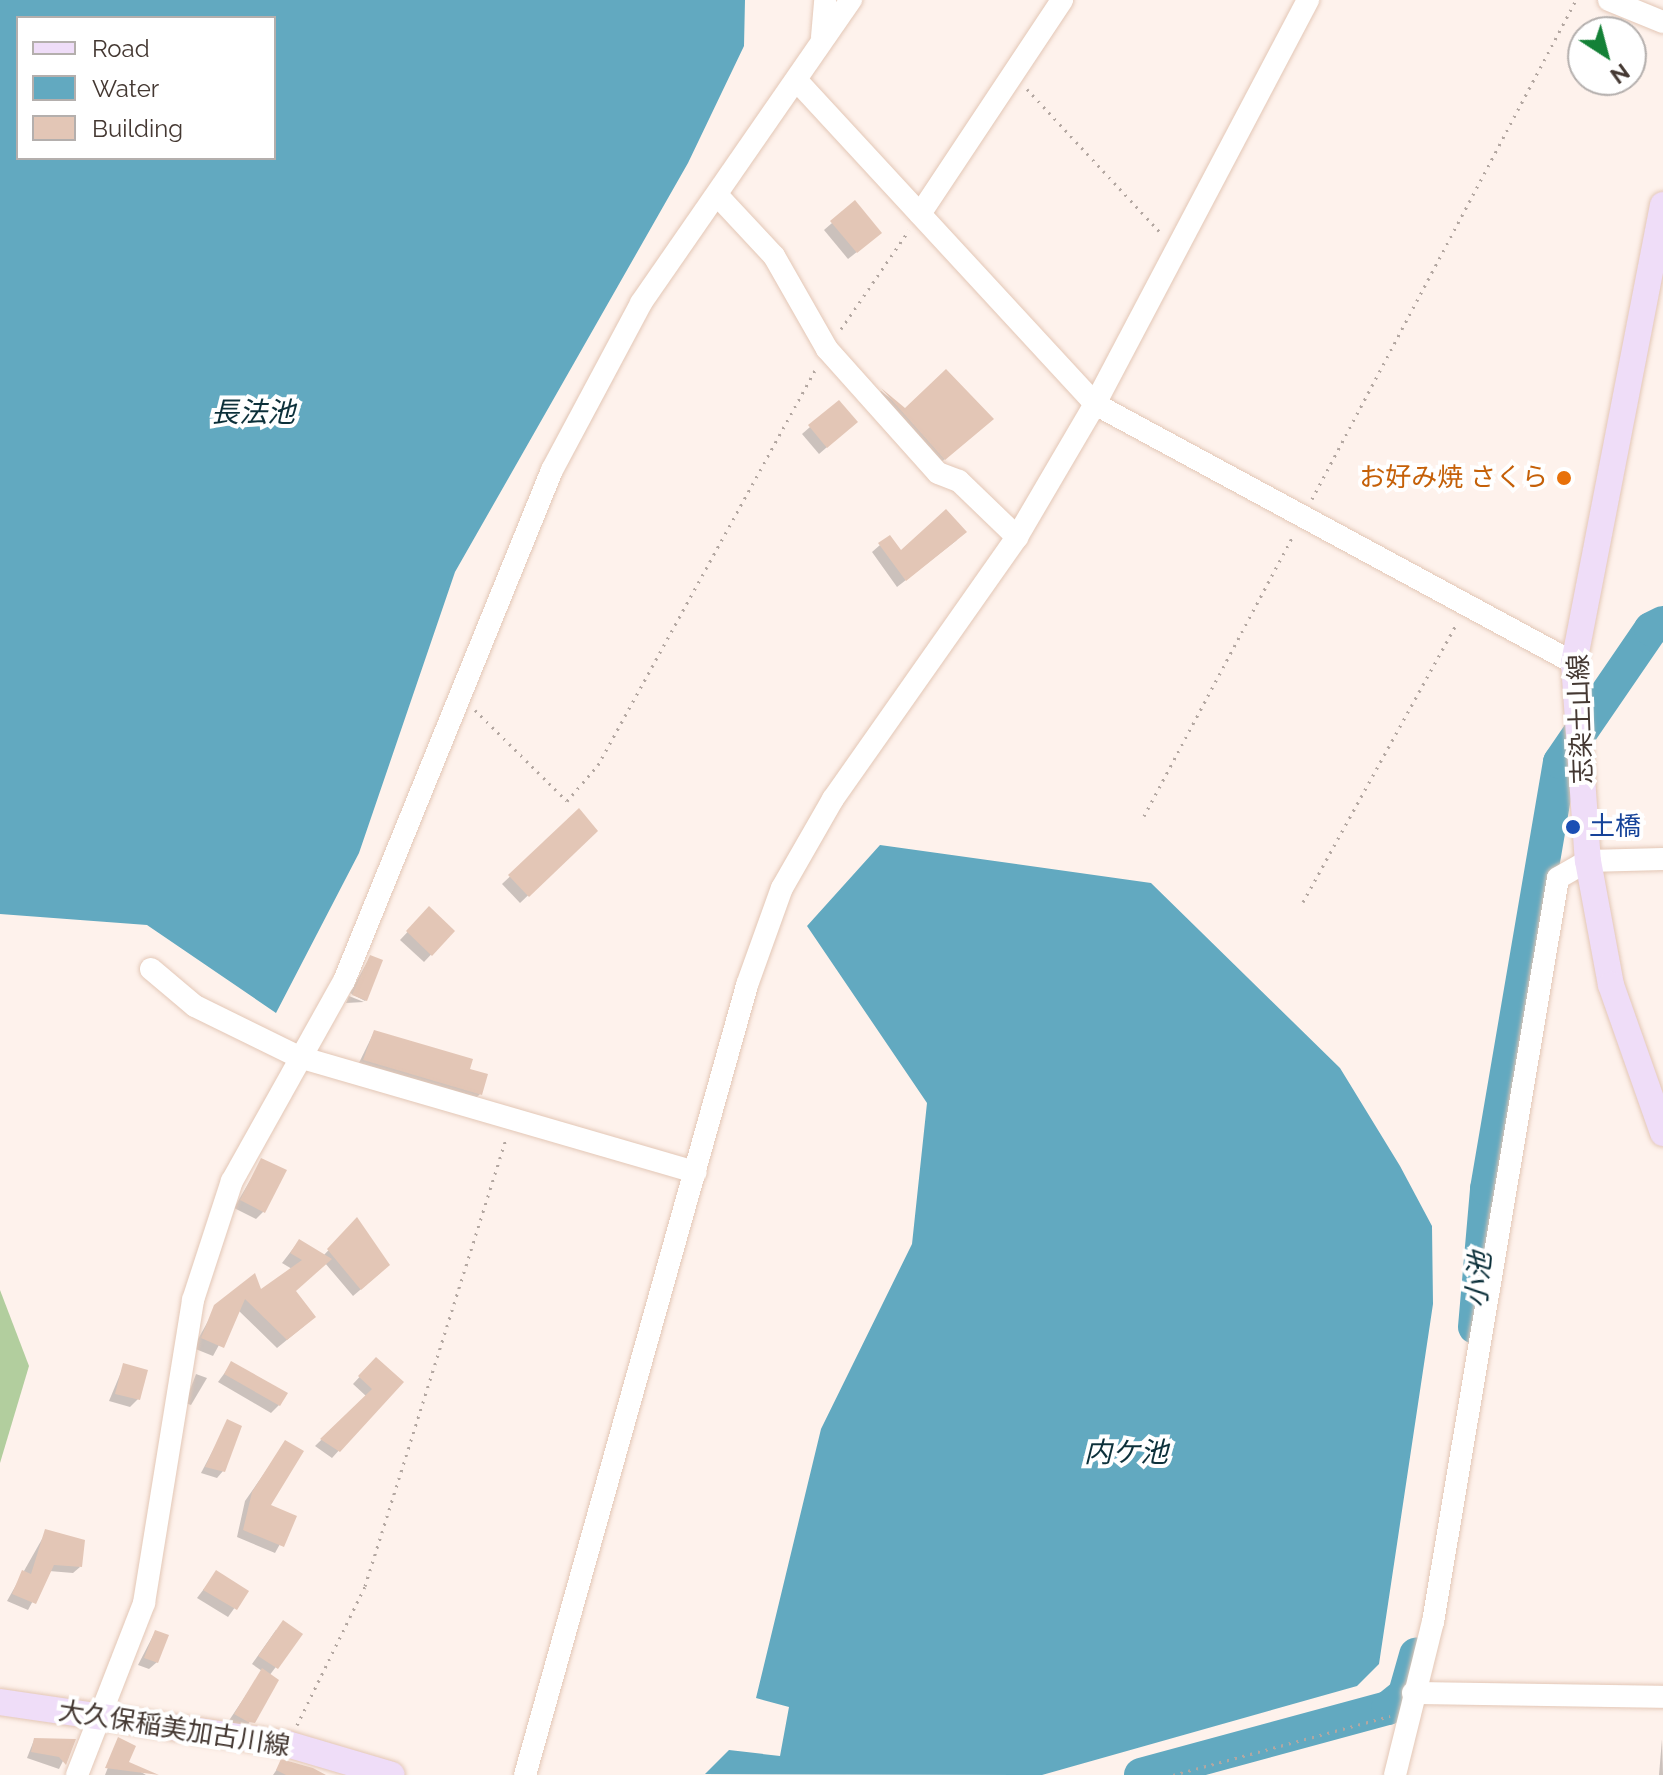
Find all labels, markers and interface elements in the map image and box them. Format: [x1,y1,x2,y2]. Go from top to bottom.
legend [16,16,276,160]
north arrow [1567,16,1647,96]
text: Road [92,34,150,63]
text: N [1606,58,1634,89]
text: Water [92,74,159,103]
text: Building [92,114,183,143]
water label: 長法池 [211,396,295,430]
place label: お好み焼 さくら [1359,462,1548,494]
marker: お好み焼 さくら [1555,469,1573,487]
street label: 志染土山線 [1563,653,1599,785]
place label: 土橋 [1589,811,1641,843]
marker: 土橋 [1564,818,1582,836]
water label: 小池 [1460,1251,1498,1309]
water label: 内ケ池 [1084,1436,1168,1470]
street label: 大久保稲美加古川線 [56,1695,292,1763]

